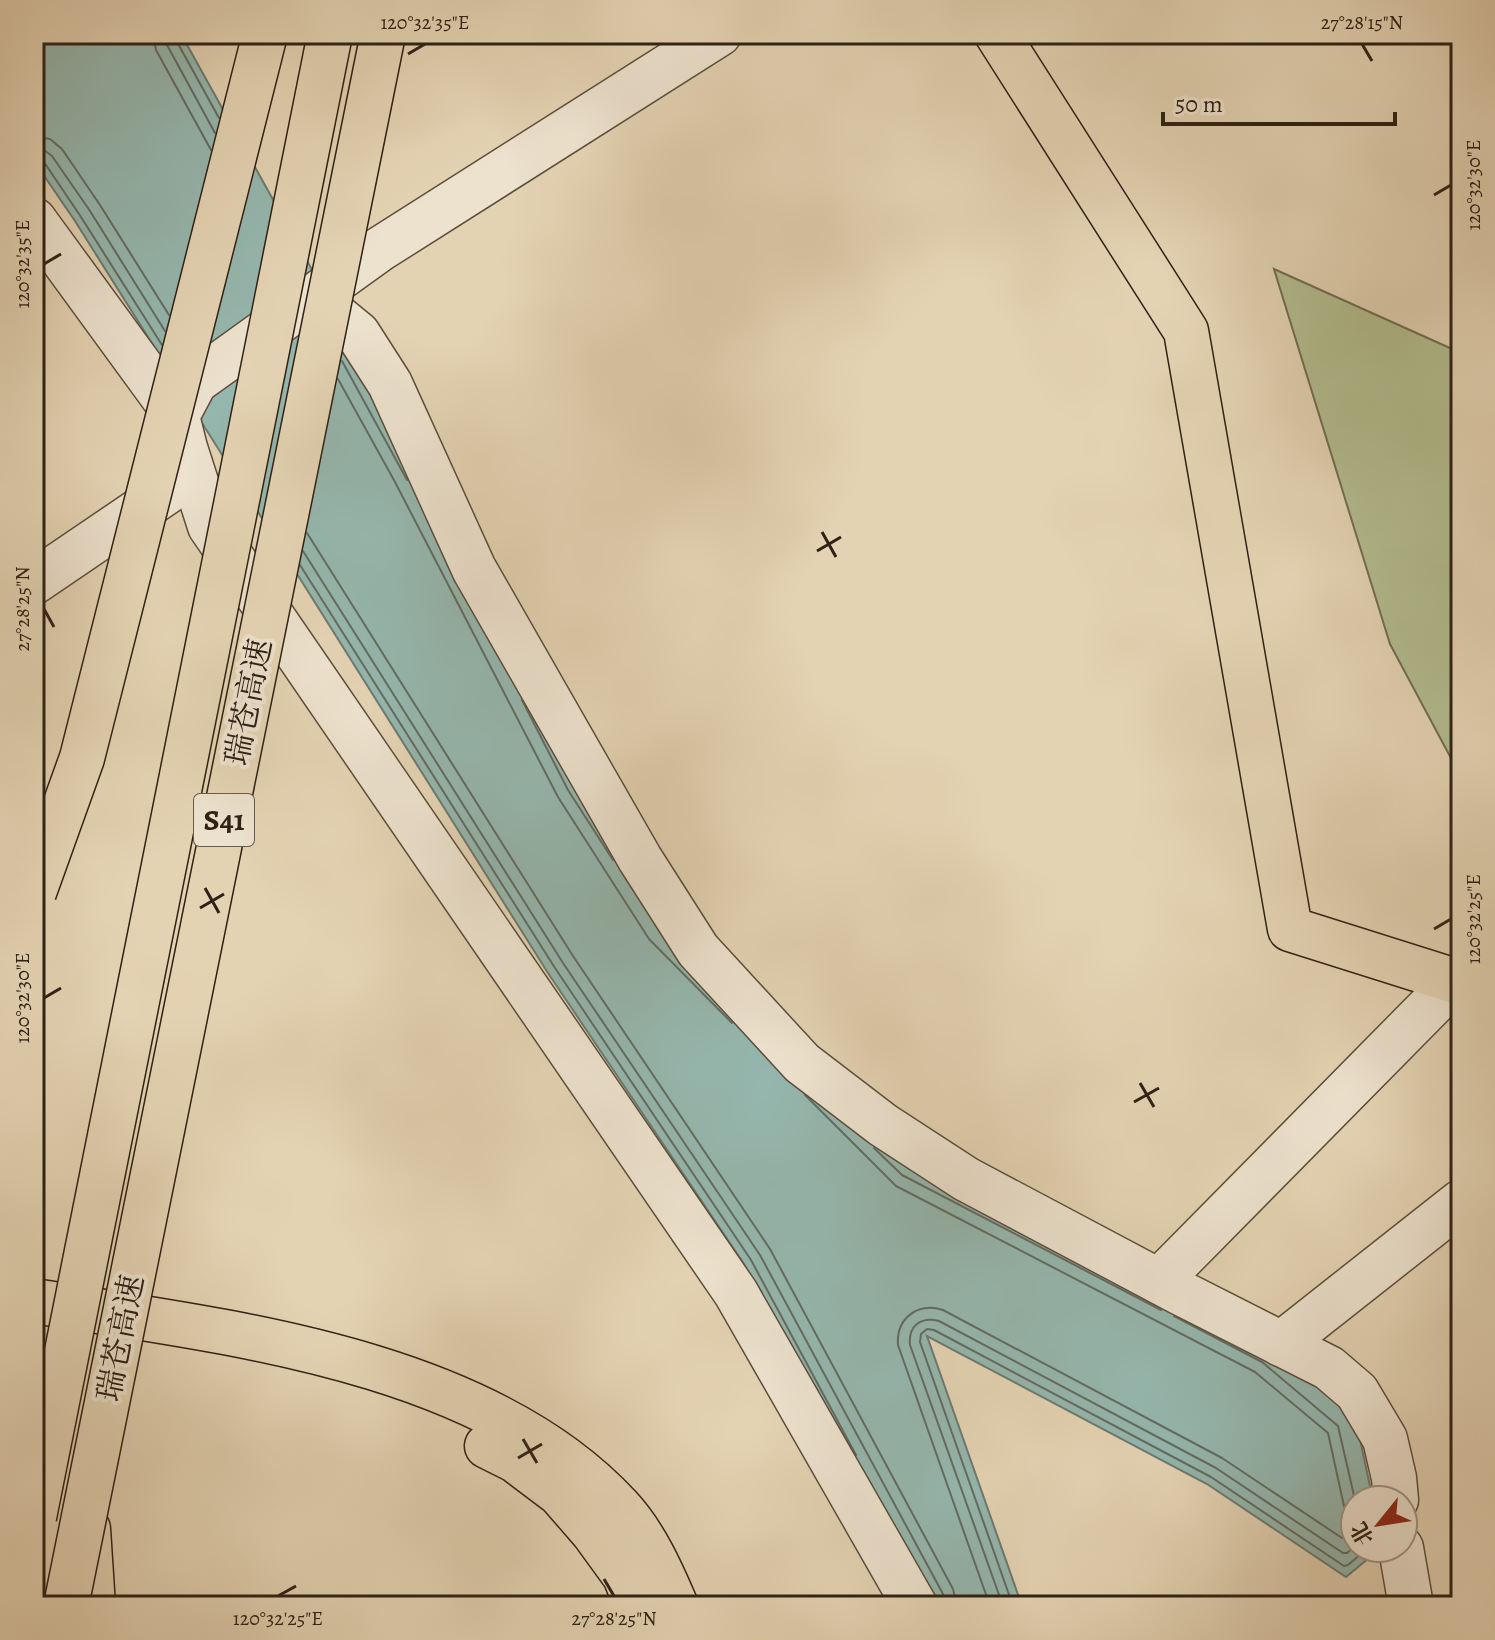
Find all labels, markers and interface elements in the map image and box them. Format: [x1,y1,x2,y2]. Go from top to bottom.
text: 120°32'35"E [380,9,470,36]
text: 27°28'15"N [1321,9,1403,36]
scale bar [1163,76,1395,126]
text: 50 m [1175,88,1223,120]
text: 120°32'30"E [1460,139,1487,231]
text: 120°32'35"E [9,219,36,309]
text: 27°28'25"N [9,566,36,652]
street label: 瑞苍高速 [214,635,282,769]
road number: S41 [194,794,254,846]
text: 120°32'25"E [1460,874,1487,964]
text: 120°32'30"E [9,952,36,1044]
street label: 瑞苍高速 [86,1271,154,1405]
north arrow [1339,1484,1419,1564]
text: 北 [1344,1516,1381,1551]
text: 120°32'25"E [233,1605,323,1632]
text: 27°28'25"N [571,1605,657,1632]

